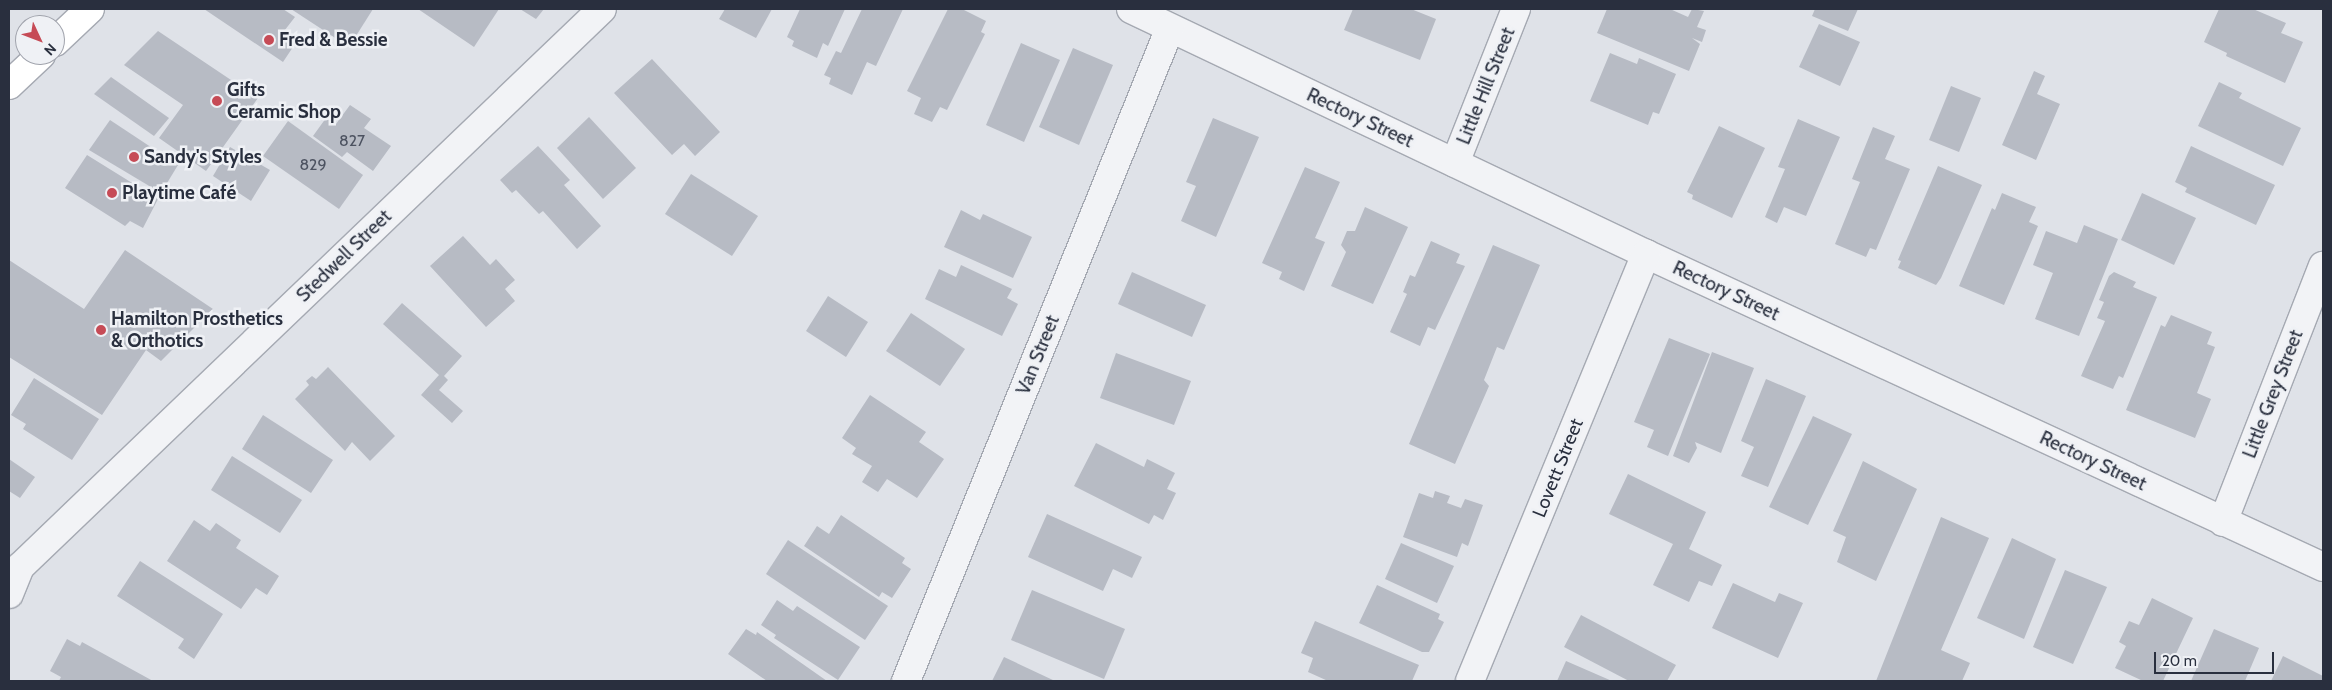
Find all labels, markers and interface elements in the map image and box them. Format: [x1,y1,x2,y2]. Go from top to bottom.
north arrow [15,15,65,65]
street label: Little Hill Street [1452,24,1520,148]
place label: Fred & Bessie [279,29,388,51]
marker: Fred & Bessie [263,34,275,46]
text: N [40,40,60,59]
place label: Gifts Ceramic Shop [227,79,341,123]
street label: Rectory Street [1303,83,1417,153]
marker: Gifts Ceramic Shop [211,95,223,107]
house number: 827 [339,131,365,151]
place label: Sandy's Styles [144,146,262,168]
marker: Sandy's Styles [128,151,140,163]
house number: 829 [299,155,327,175]
place label: Playtime Café [122,182,236,204]
marker: Playtime Café [106,187,118,199]
street label: Stedwell Street [292,205,396,307]
street label: Rectory Street [1669,256,1783,326]
place label: Hamilton Prosthetics & Orthotics [111,308,283,352]
street label: Van Street [1012,312,1064,398]
marker: Hamilton Prosthetics & Orthotics [95,324,107,336]
street label: Little Grey Street [2238,327,2308,461]
street label: Lovett Street [1528,415,1588,521]
street label: Rectory Street [2036,426,2150,496]
scale bar [2157,642,2277,674]
text: 20 m [2162,652,2197,670]

